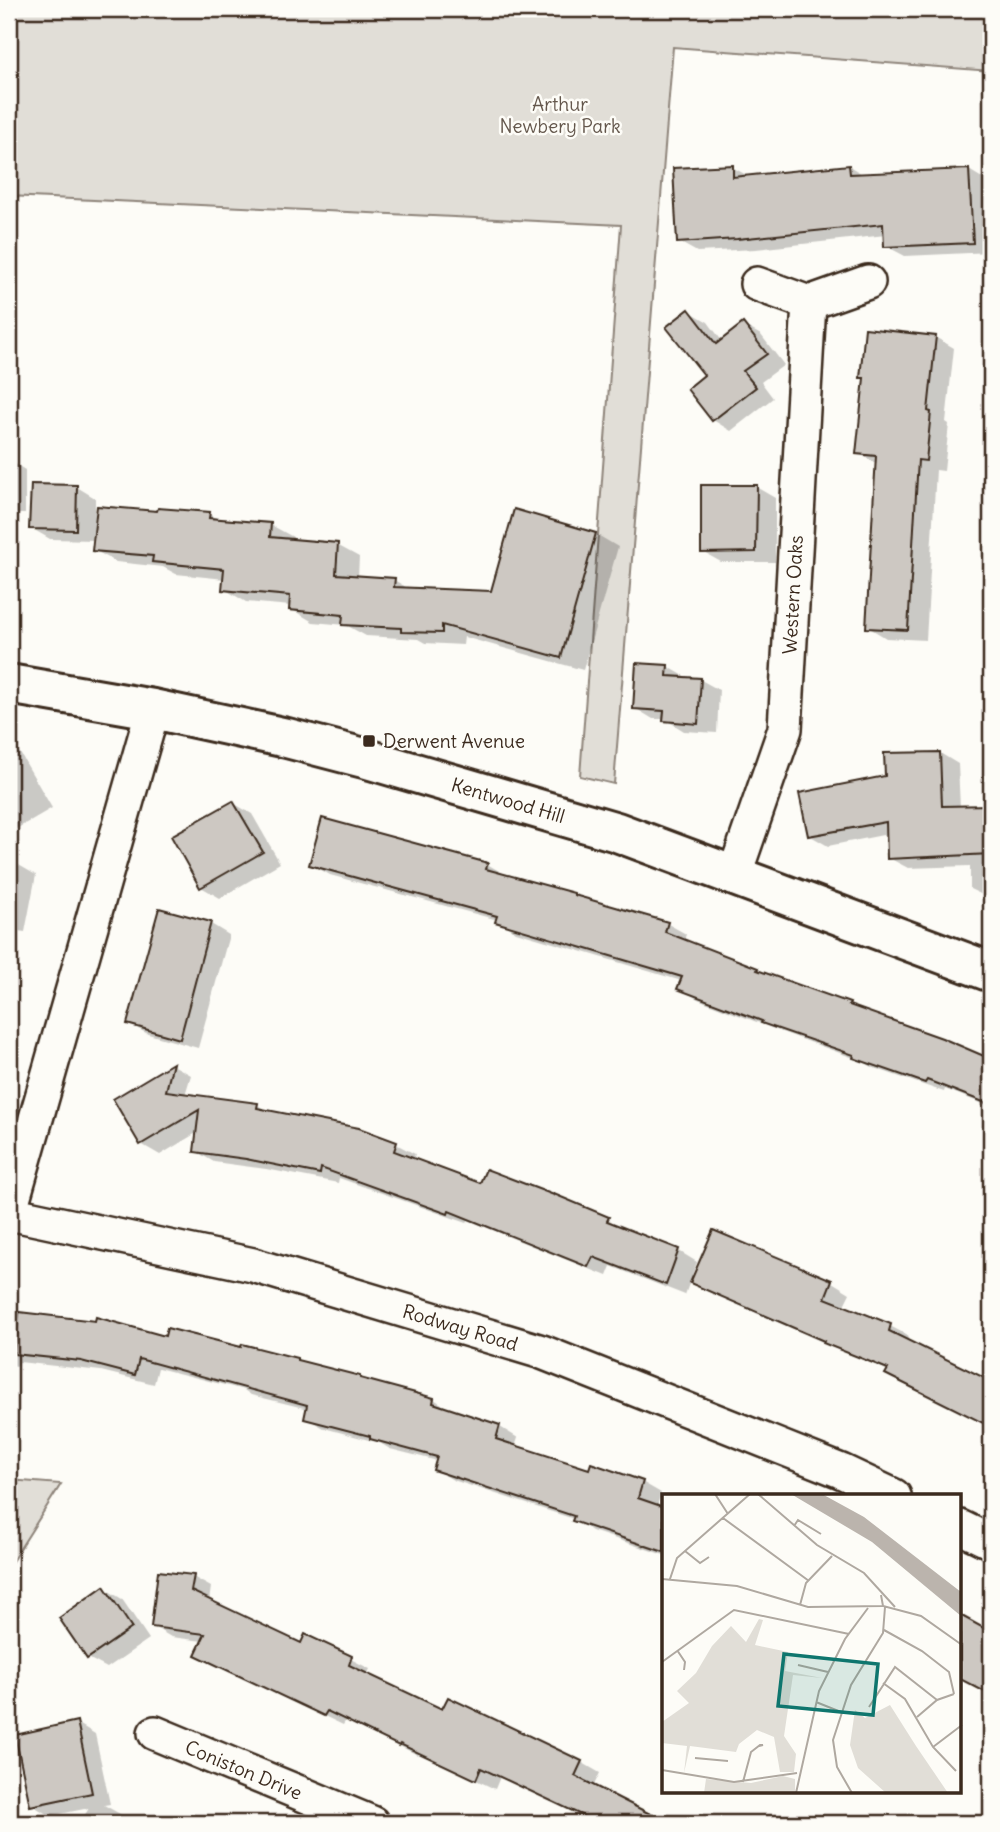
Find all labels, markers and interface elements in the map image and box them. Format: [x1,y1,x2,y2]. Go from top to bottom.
park label: Arthur Newbery Park [499,92,621,138]
street label: Western Oaks [777,535,808,655]
place label: Derwent Avenue [383,729,525,753]
marker: Derwent Avenue [361,733,377,749]
street label: Kentwood Hill [449,772,568,828]
street label: Rodway Road [400,1299,521,1356]
inset map [662,1494,962,1794]
street label: Coniston Drive [182,1735,306,1805]

